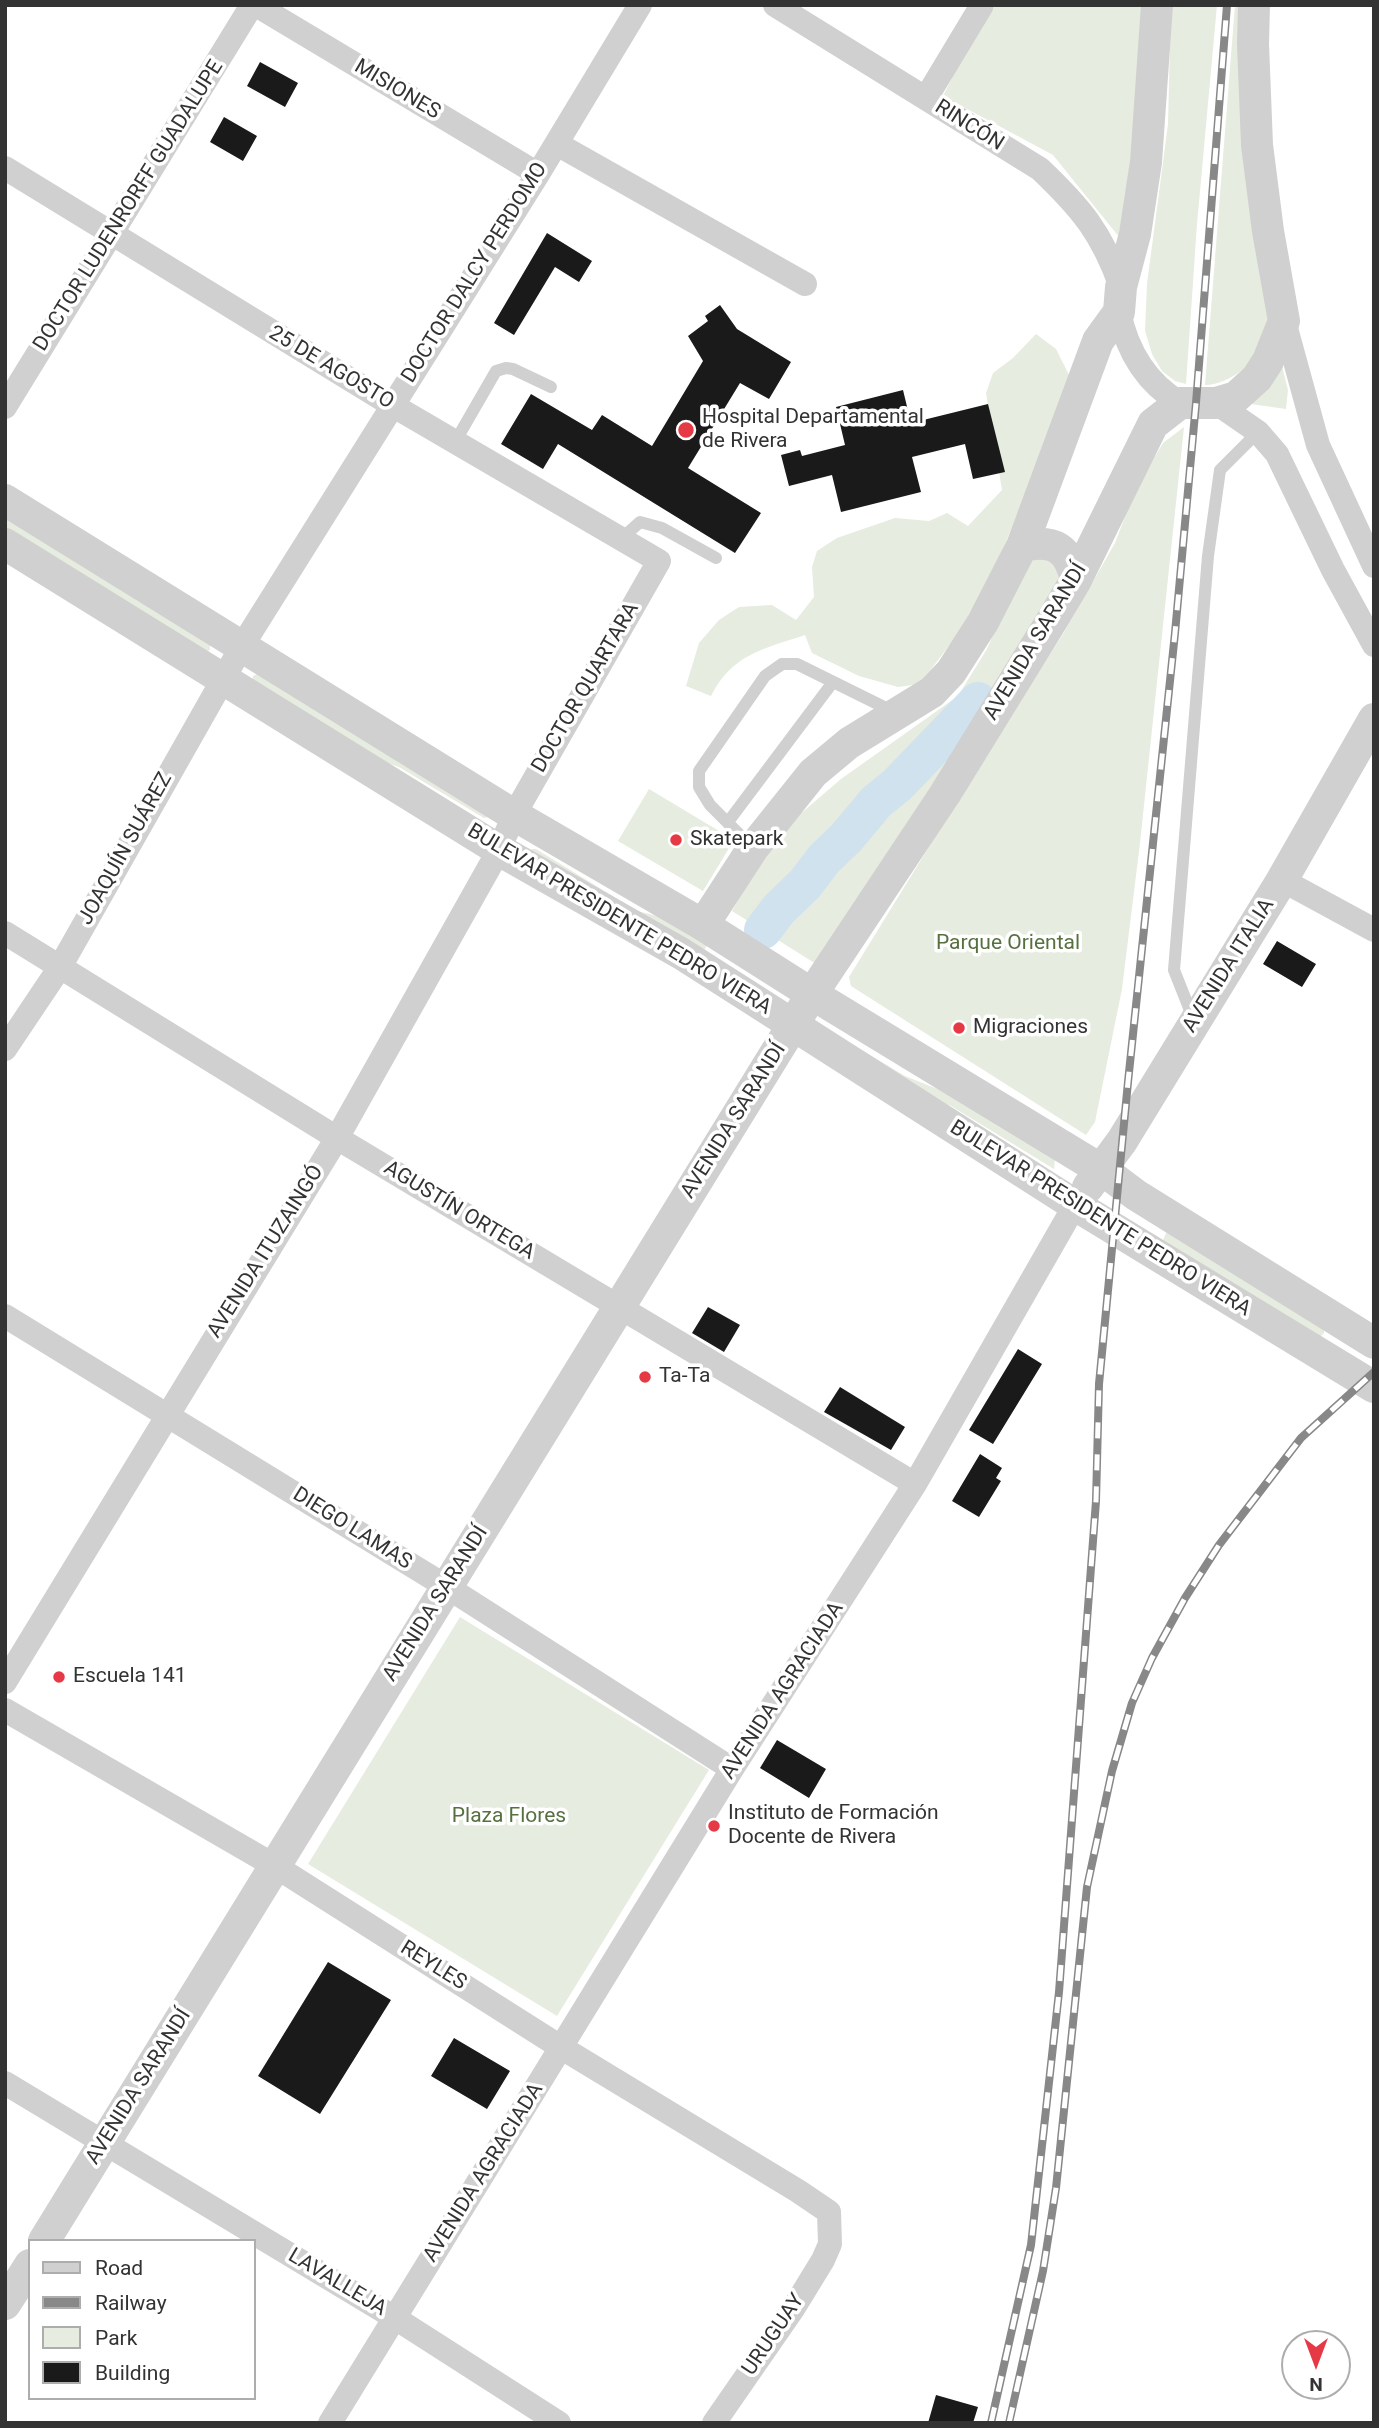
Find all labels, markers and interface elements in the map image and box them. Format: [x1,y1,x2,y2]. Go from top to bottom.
street label: MISIONES [349,54,445,126]
street label: DOCTOR LUDENRORFF GUADALUPE [29,56,229,356]
street label: RINCÓN [930,95,1008,157]
street label: DOCTOR DALCY PERDOMO [397,158,553,388]
street label: 25 DE AGOSTO [264,321,398,415]
place label: Hospital Departamental de Rivera [702,405,924,455]
marker: Hospital Departamental de Rivera [676,420,696,440]
street label: AVENIDA SARANDÍ [979,559,1093,725]
street label: DOCTOR QUARTARA [527,598,645,778]
street label: JOAQUÍN SUÁREZ [74,768,178,930]
street label: BULEVAR PRESIDENTE PEDRO VIERA [463,819,775,1021]
place label: Skatepark [690,827,784,853]
marker: Skatepark [668,832,684,848]
street label: AVENIDA ITALIA [1178,894,1280,1038]
park label: Parque Oriental [936,931,1080,957]
place label: Migraciones [973,1015,1088,1041]
marker: Migraciones [951,1020,967,1036]
street label: AVENIDA SARANDÍ [676,1039,792,1203]
street label: BULEVAR PRESIDENTE PEDRO VIERA [945,1116,1255,1322]
street label: AGUSTÍN ORTEGA [379,1156,539,1266]
street label: AVENIDA ITUZAINGÓ [203,1161,329,1343]
place label: Ta-Ta [659,1364,710,1390]
marker: Ta-Ta [637,1369,653,1385]
street label: DIEGO LAMAS [288,1482,416,1576]
street label: AVENIDA SARANDÍ [378,1522,494,1686]
street label: AVENIDA AGRACIADA [716,1598,850,1784]
place label: Escuela 141 [73,1664,187,1690]
marker: Escuela 141 [51,1669,67,1685]
place label: Instituto de Formación Docente de Rivera [728,1801,939,1851]
park label: Plaza Flores [452,1804,566,1830]
marker: Instituto de Formación Docente de Rivera [706,1818,722,1834]
street label: REYLES [395,1936,471,1996]
street label: AVENIDA SARANDÍ [81,2005,197,2169]
street label: AVENIDA AGRACIADA [419,2079,549,2267]
legend [28,2239,256,2400]
street label: LAVALLEJA [283,2244,391,2322]
text: Road [95,2256,143,2280]
street label: URUGUAY [737,2289,811,2381]
text: Railway [95,2291,167,2315]
text: Park [95,2326,137,2350]
north arrow [1281,2330,1351,2400]
text: Building [95,2361,170,2385]
text: N [1309,2373,1323,2396]

